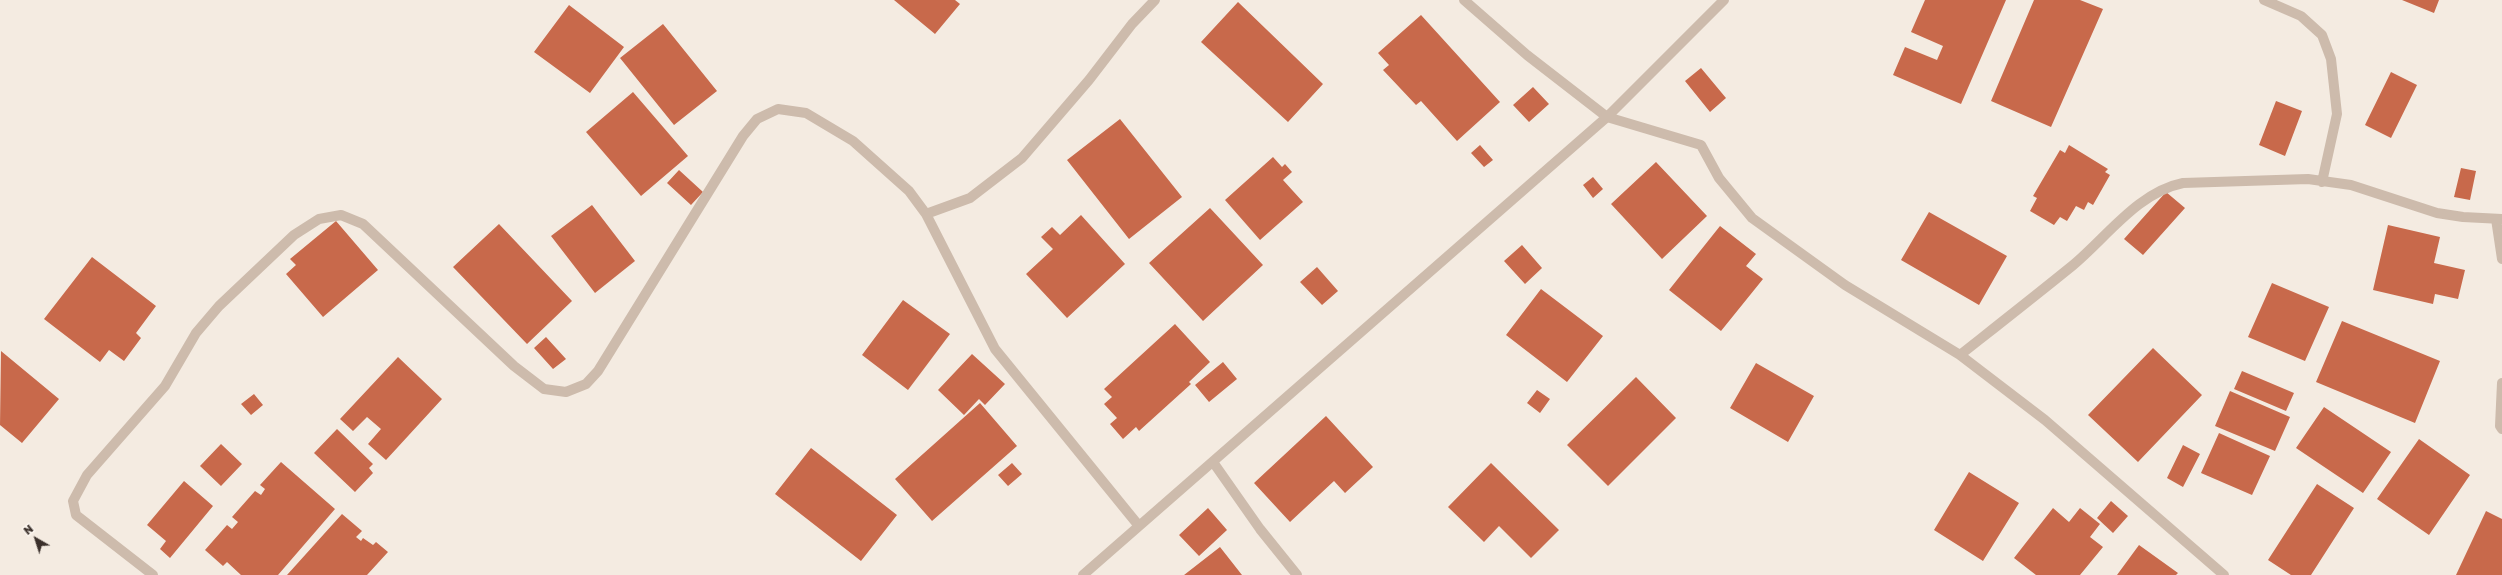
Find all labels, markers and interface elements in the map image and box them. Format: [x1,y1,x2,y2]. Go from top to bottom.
north arrow [16,519,56,559]
text: N [21,522,35,537]

